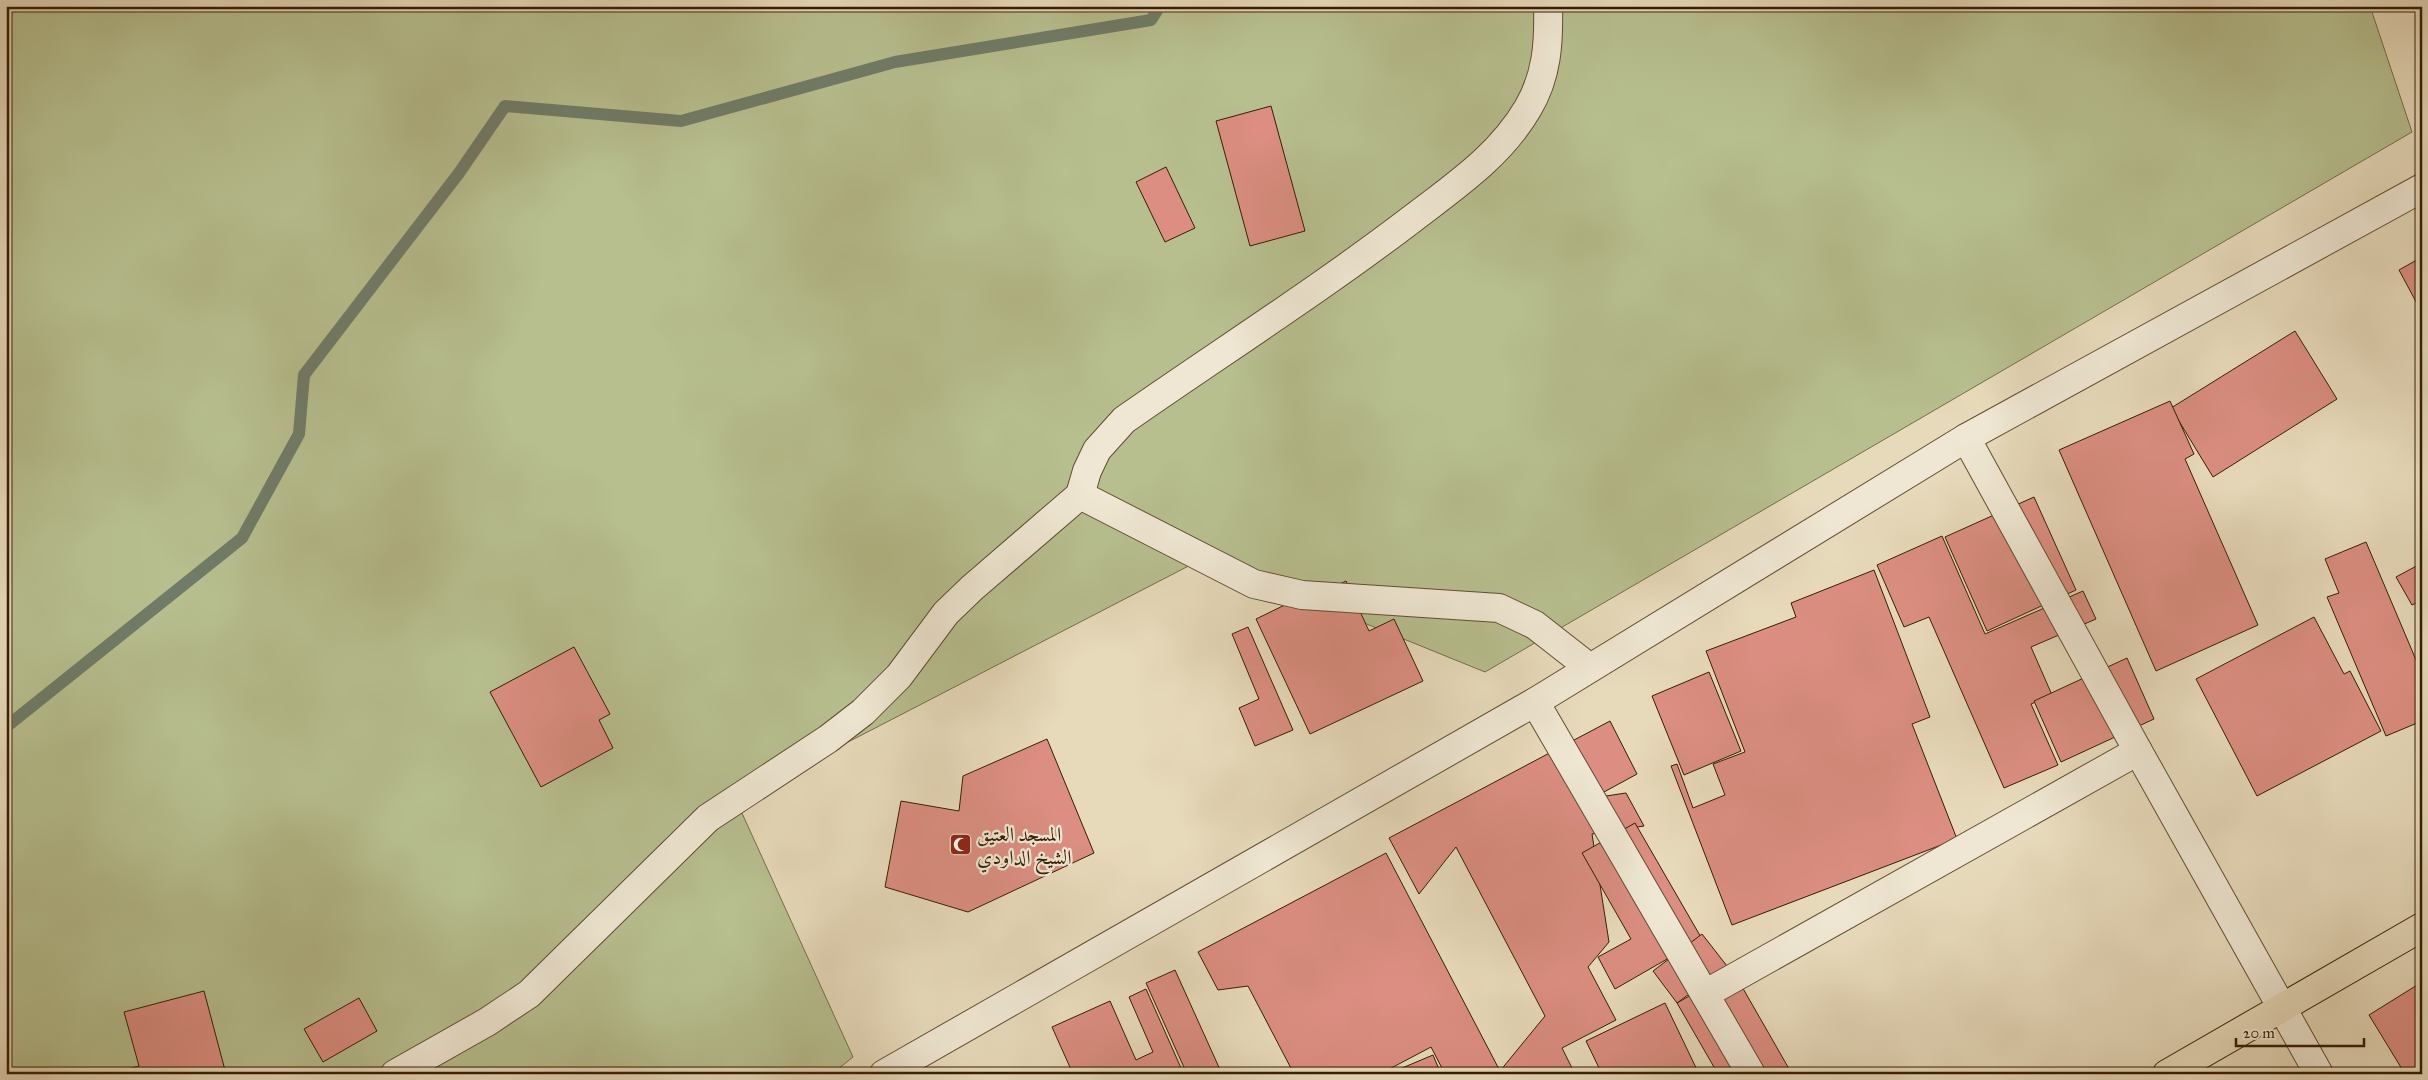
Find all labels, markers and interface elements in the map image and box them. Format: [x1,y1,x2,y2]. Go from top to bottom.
place label: المسجد العتيق الشيخ الداودي [977,822,1072,875]
mosque icon: المسجد العتيق الشيخ الداودي [949,833,973,857]
scale bar [2236,1015,2363,1047]
text: 20 m [2243,1024,2275,1042]

